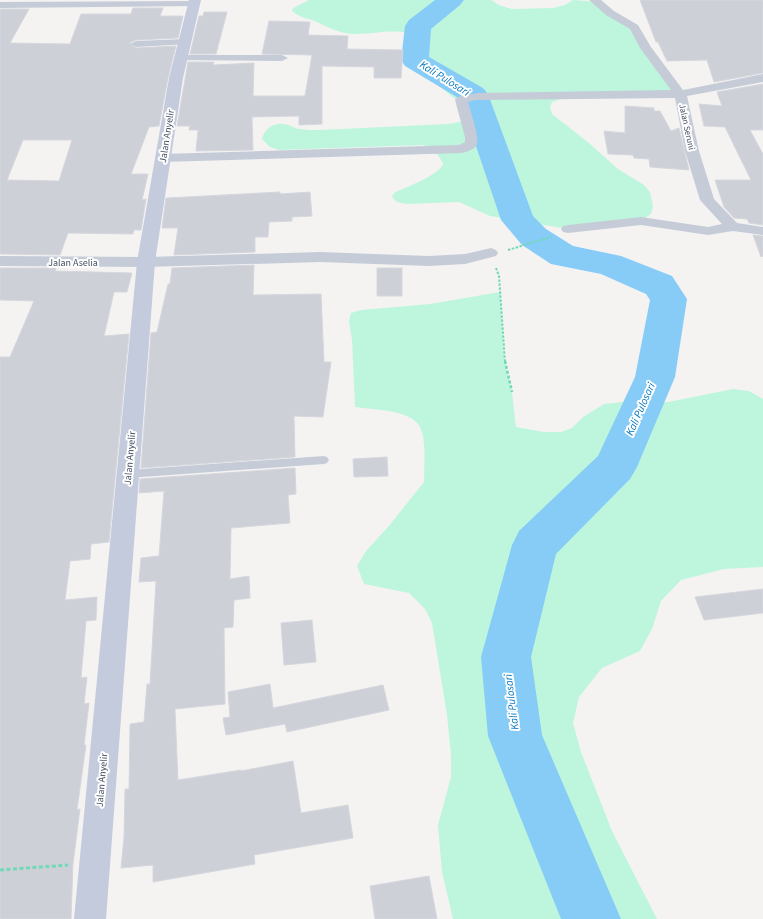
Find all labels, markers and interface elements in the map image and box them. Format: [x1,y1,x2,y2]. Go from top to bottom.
water label: Kali Pulosari [417,57,473,100]
street label: Jalan Seruni [675,103,698,151]
street label: Jalan Anyelir [156,108,178,164]
street label: Jalan Aselia [48,256,98,270]
water label: Kali Pulosari [622,380,659,438]
street label: Jalan Anyelir [121,430,139,486]
water label: Kali Pulosari [501,673,522,731]
street label: Jalan Anyelir [93,752,111,808]

